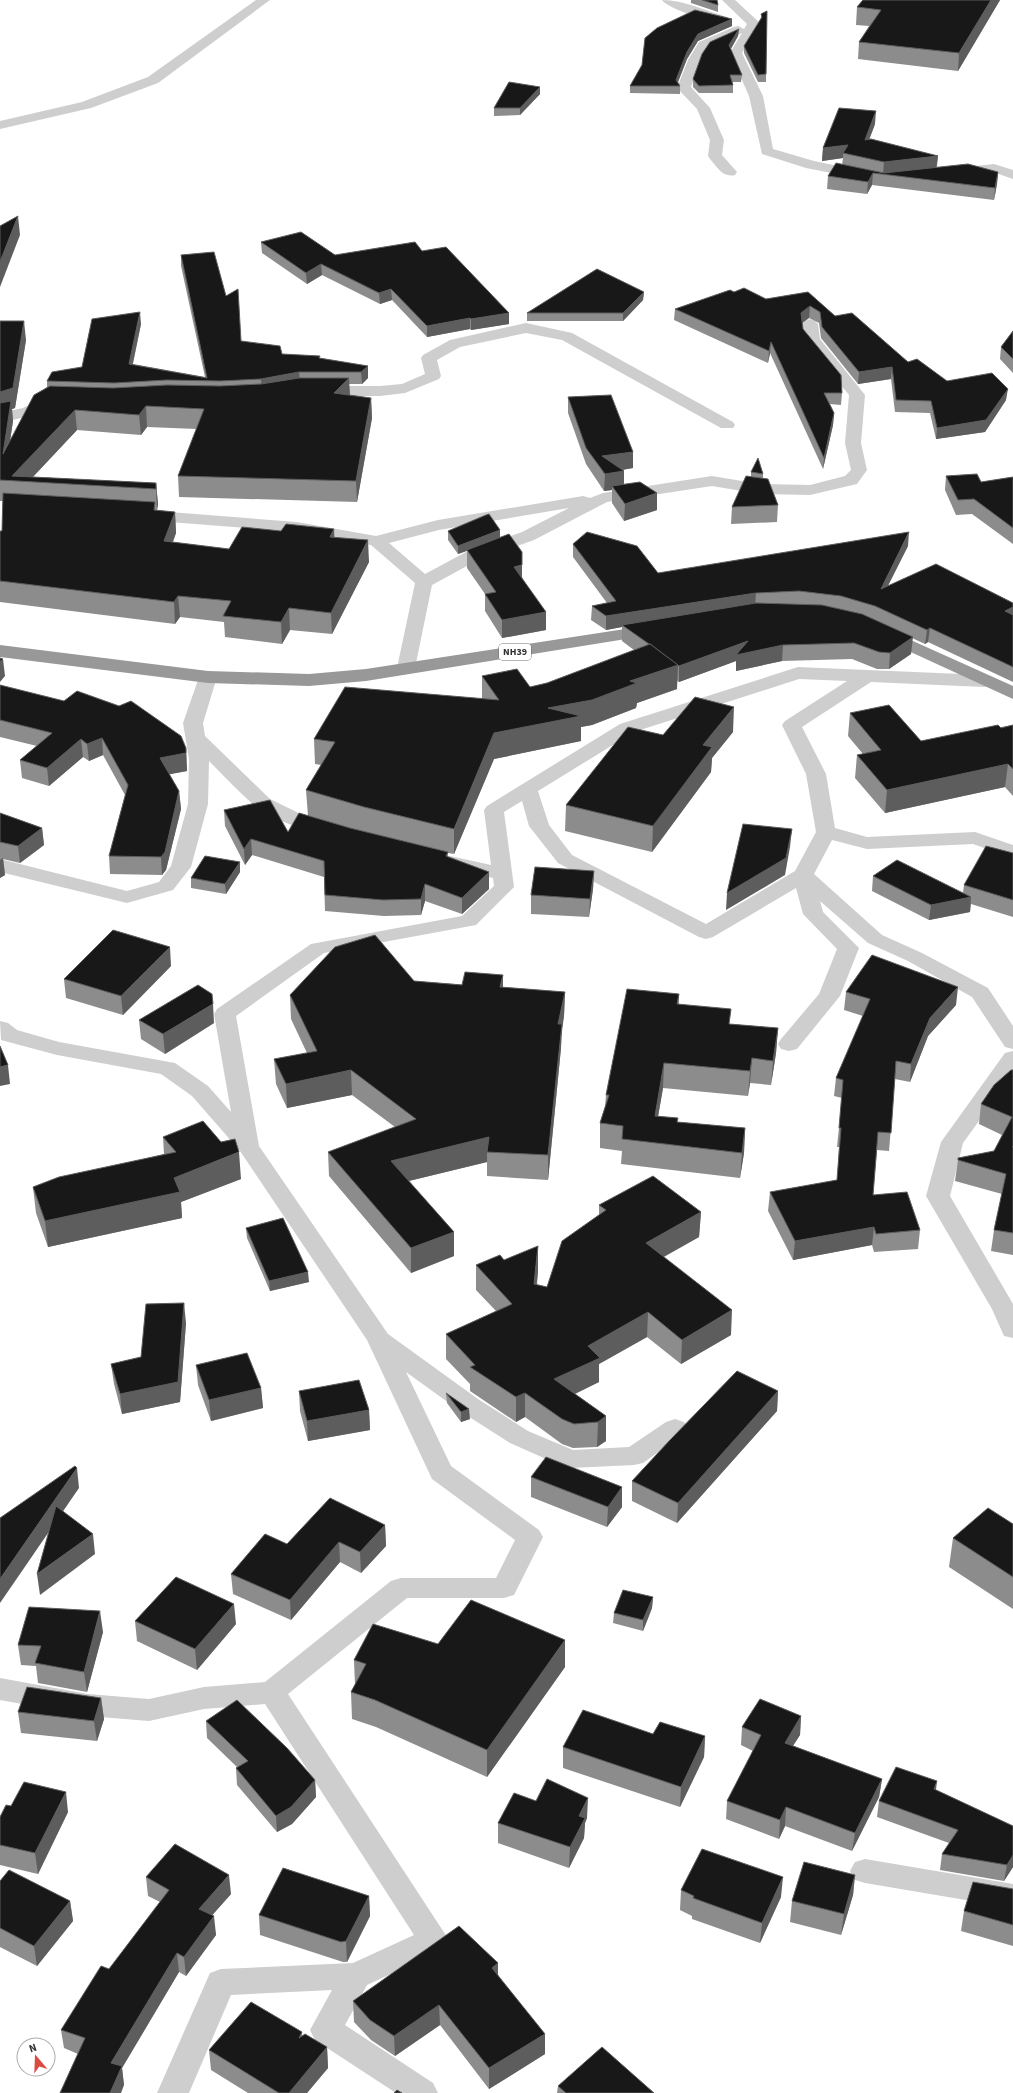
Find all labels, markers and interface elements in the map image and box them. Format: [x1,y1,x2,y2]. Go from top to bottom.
road number: NH39 [499,644,531,660]
north arrow [16,2037,56,2077]
text: N [27,2040,39,2056]

